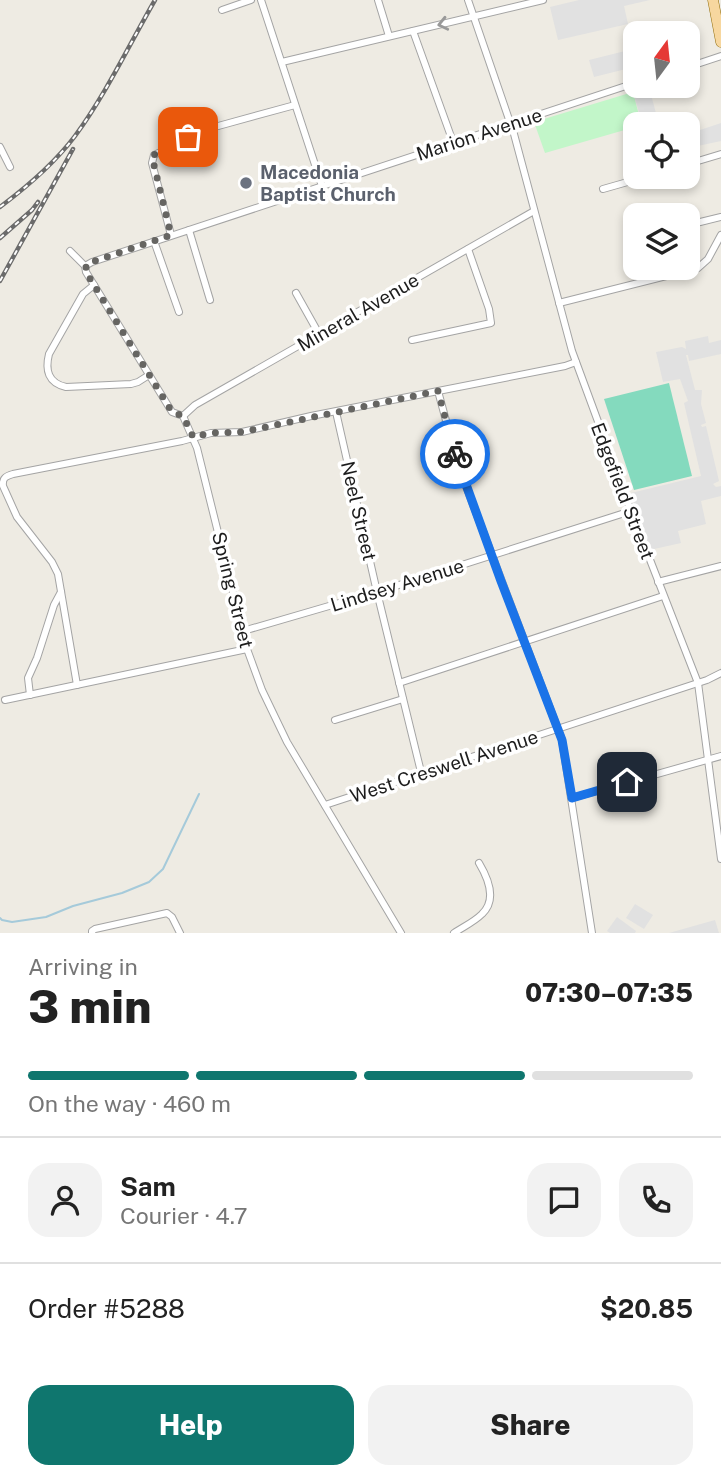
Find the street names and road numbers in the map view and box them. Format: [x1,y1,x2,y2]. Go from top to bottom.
street label: Marion Avenue [413,103,545,165]
street label: Mineral Avenue [293,268,423,356]
street label: Edgefield Street [587,420,659,562]
street label: Neel Street [337,459,381,563]
street label: Spring Street [208,530,258,650]
street label: Lindsey Avenue [328,554,466,616]
street label: West Creswell Avenue [347,725,541,807]

